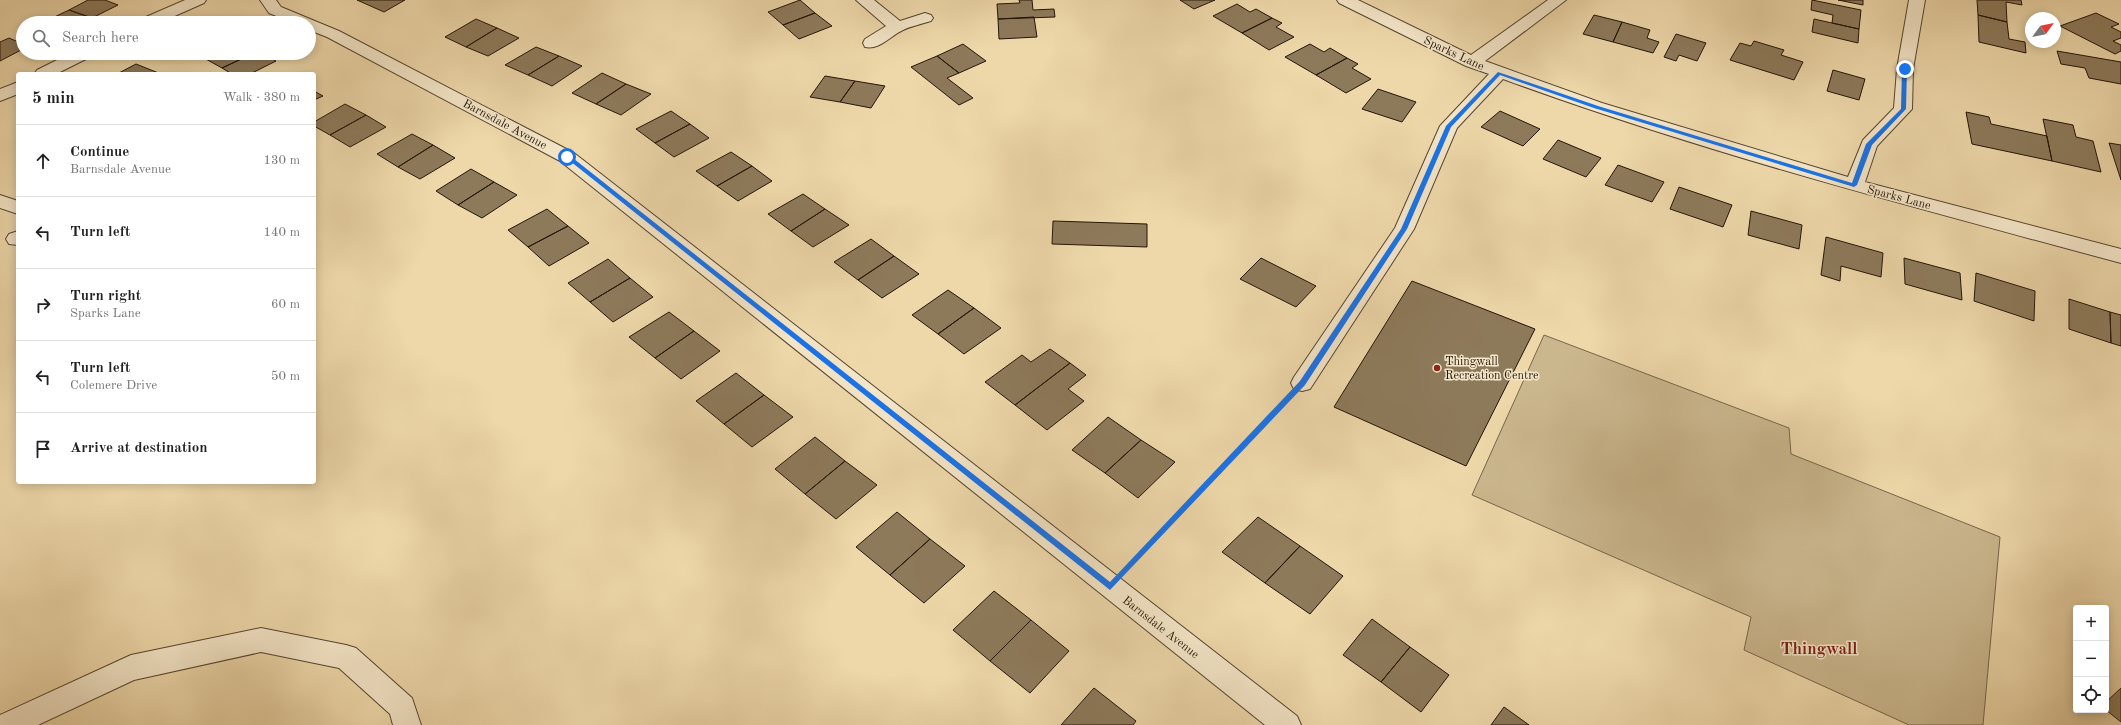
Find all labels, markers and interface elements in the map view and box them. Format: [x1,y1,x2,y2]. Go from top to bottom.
north arrow [2025,12,2061,48]
search box [16,16,316,60]
icon: search [30,27,52,49]
text: Search here [62,31,139,46]
street label: Sparks Lane [1421,35,1486,73]
route end [1896,60,1914,78]
text: 5 min [32,90,75,107]
text: Walk · 380 m [223,91,300,104]
street label: Barnsdale Avenue [461,98,549,152]
text: Continue [70,145,129,160]
route start [558,148,576,166]
icon: ahead [32,150,54,172]
text: 130 m [263,154,300,167]
text: Barnsdale Avenue [70,163,171,176]
street label: Sparks Lane [1866,184,1932,212]
icon: left [32,222,54,244]
text: Turn left [70,225,130,240]
text: 140 m [263,226,300,239]
text: Turn right [70,289,141,304]
icon: right [32,294,54,316]
text: 60 m [271,298,300,311]
text: Sparks Lane [70,307,141,320]
place label: Thingwall Recreation Centre [1445,356,1539,382]
text: Turn left [70,361,130,376]
marker: Thingwall Recreation Centre [1432,363,1442,373]
icon: left [32,366,54,388]
text: 50 m [271,370,300,383]
text: Colemere Drive [70,379,157,392]
icon: arrive [32,438,54,460]
text: Arrive at destination [70,441,208,456]
street label: Barnsdale Avenue [1120,594,1201,662]
map controls [2073,605,2109,713]
button: + [2073,605,2109,641]
district label: Thingwall [1780,641,1858,658]
button: − [2073,641,2109,677]
button: locate [2073,677,2109,713]

